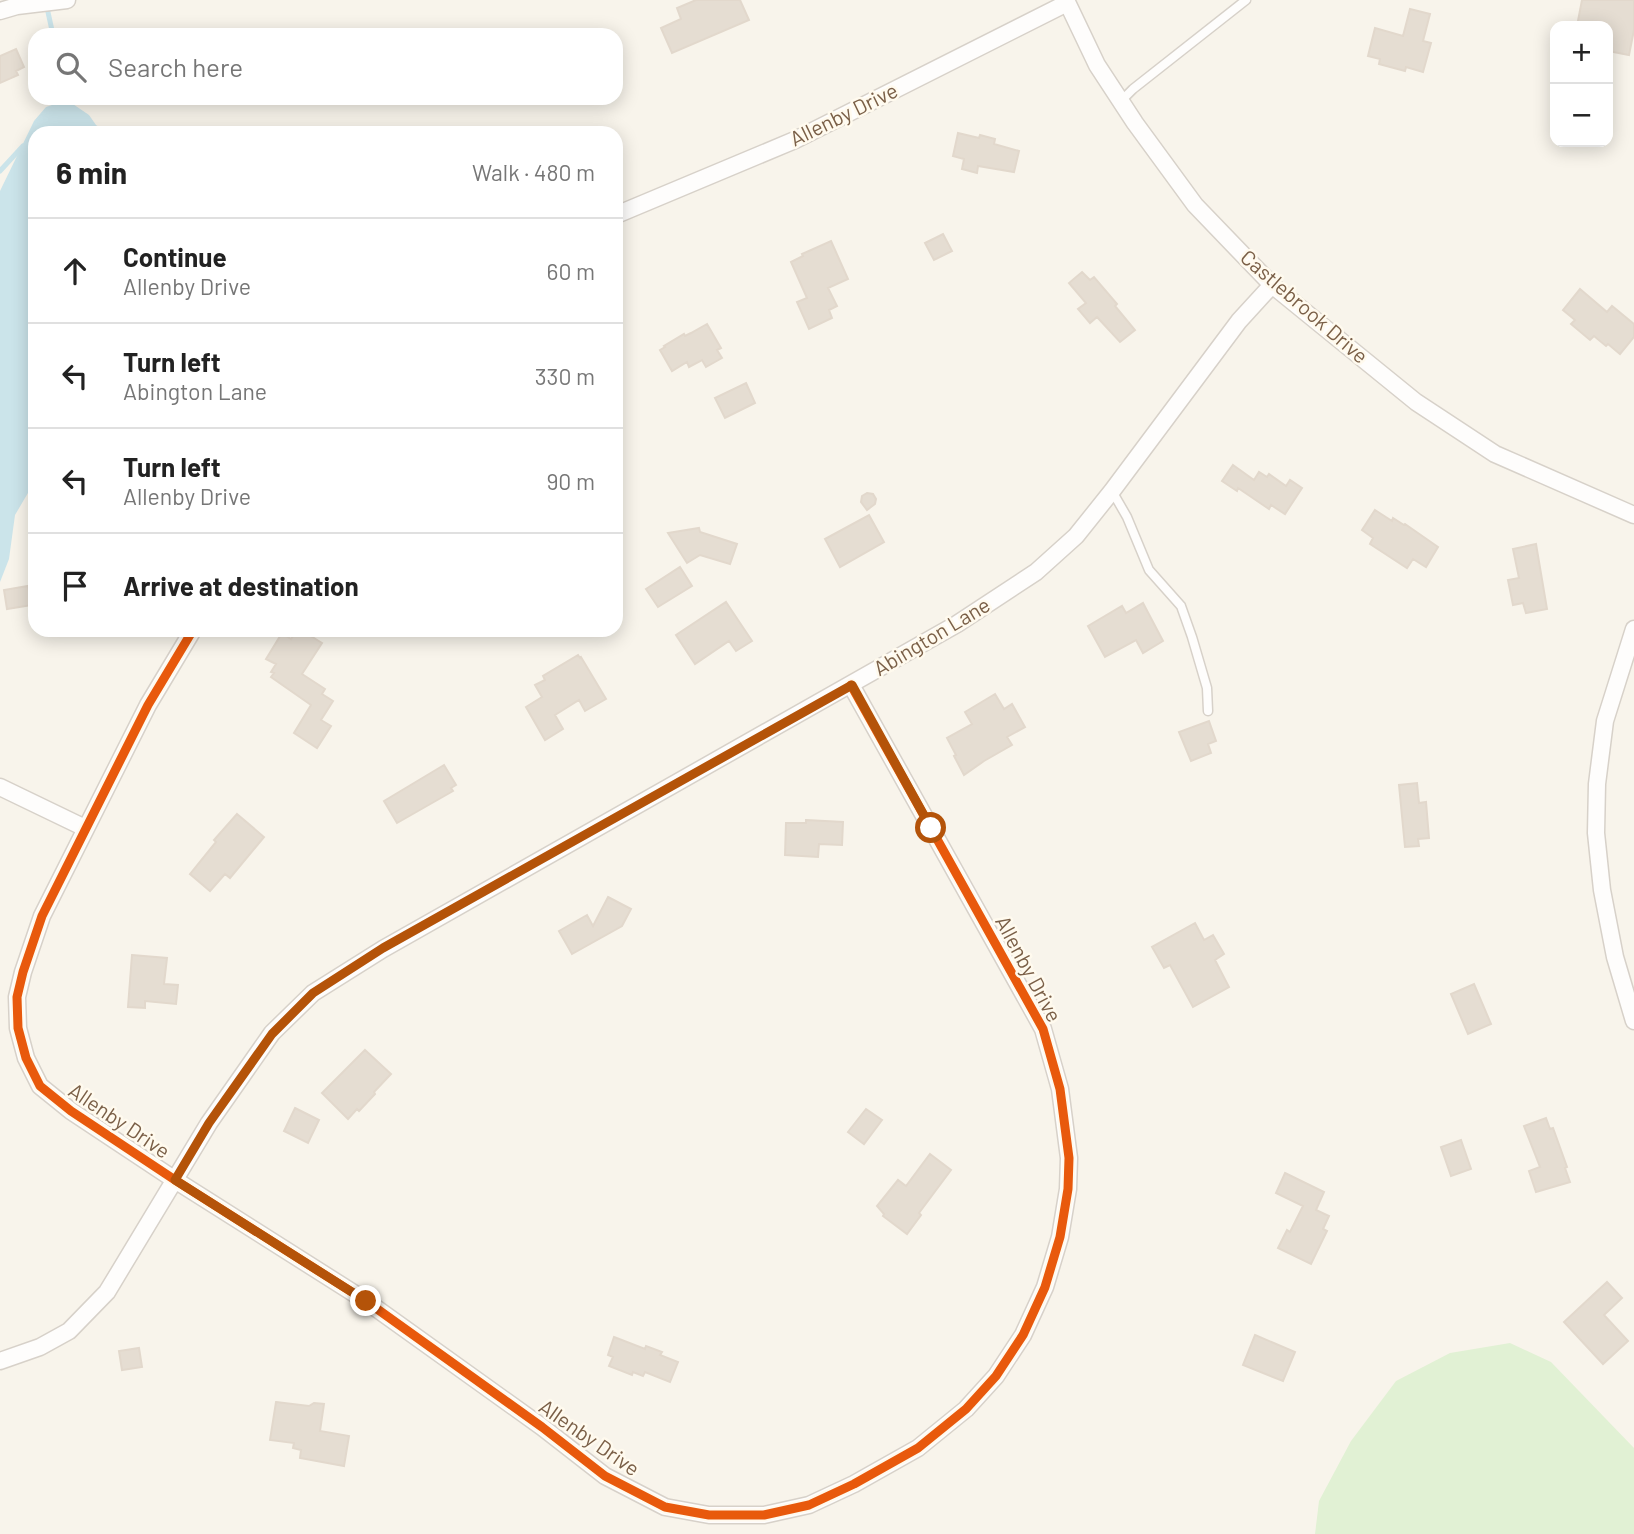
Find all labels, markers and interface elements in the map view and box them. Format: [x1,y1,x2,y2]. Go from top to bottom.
map controls [1550,21,1613,147]
button: + [1550,21,1613,84]
search box [28,28,623,105]
icon: search [52,48,90,86]
text: Search here [108,51,243,82]
street label: Allenby Drive [785,77,901,150]
button: − [1550,84,1613,147]
text: 6 min [56,154,127,190]
text: Walk · 480 m [472,158,595,186]
text: Continue [123,241,227,272]
street label: Castlebrook Drive [1236,244,1374,368]
icon: ahead [56,252,94,290]
text: 60 m [547,257,595,285]
text: Allenby Drive [123,272,251,300]
text: Turn left [123,346,221,377]
icon: left [56,357,94,395]
text: 330 m [535,362,595,390]
text: Abington Lane [123,377,267,405]
text: Turn left [123,451,221,482]
icon: left [56,462,94,500]
text: 90 m [546,467,595,495]
text: Allenby Drive [123,482,251,510]
icon: arrive [56,567,94,605]
text: Arrive at destination [123,570,359,601]
street label: Abington Lane [868,591,994,680]
route start [915,812,946,843]
street label: Allenby Drive [991,911,1068,1026]
street label: Allenby Drive [64,1077,175,1163]
route end [350,1285,381,1316]
street label: Allenby Drive [535,1393,645,1481]

